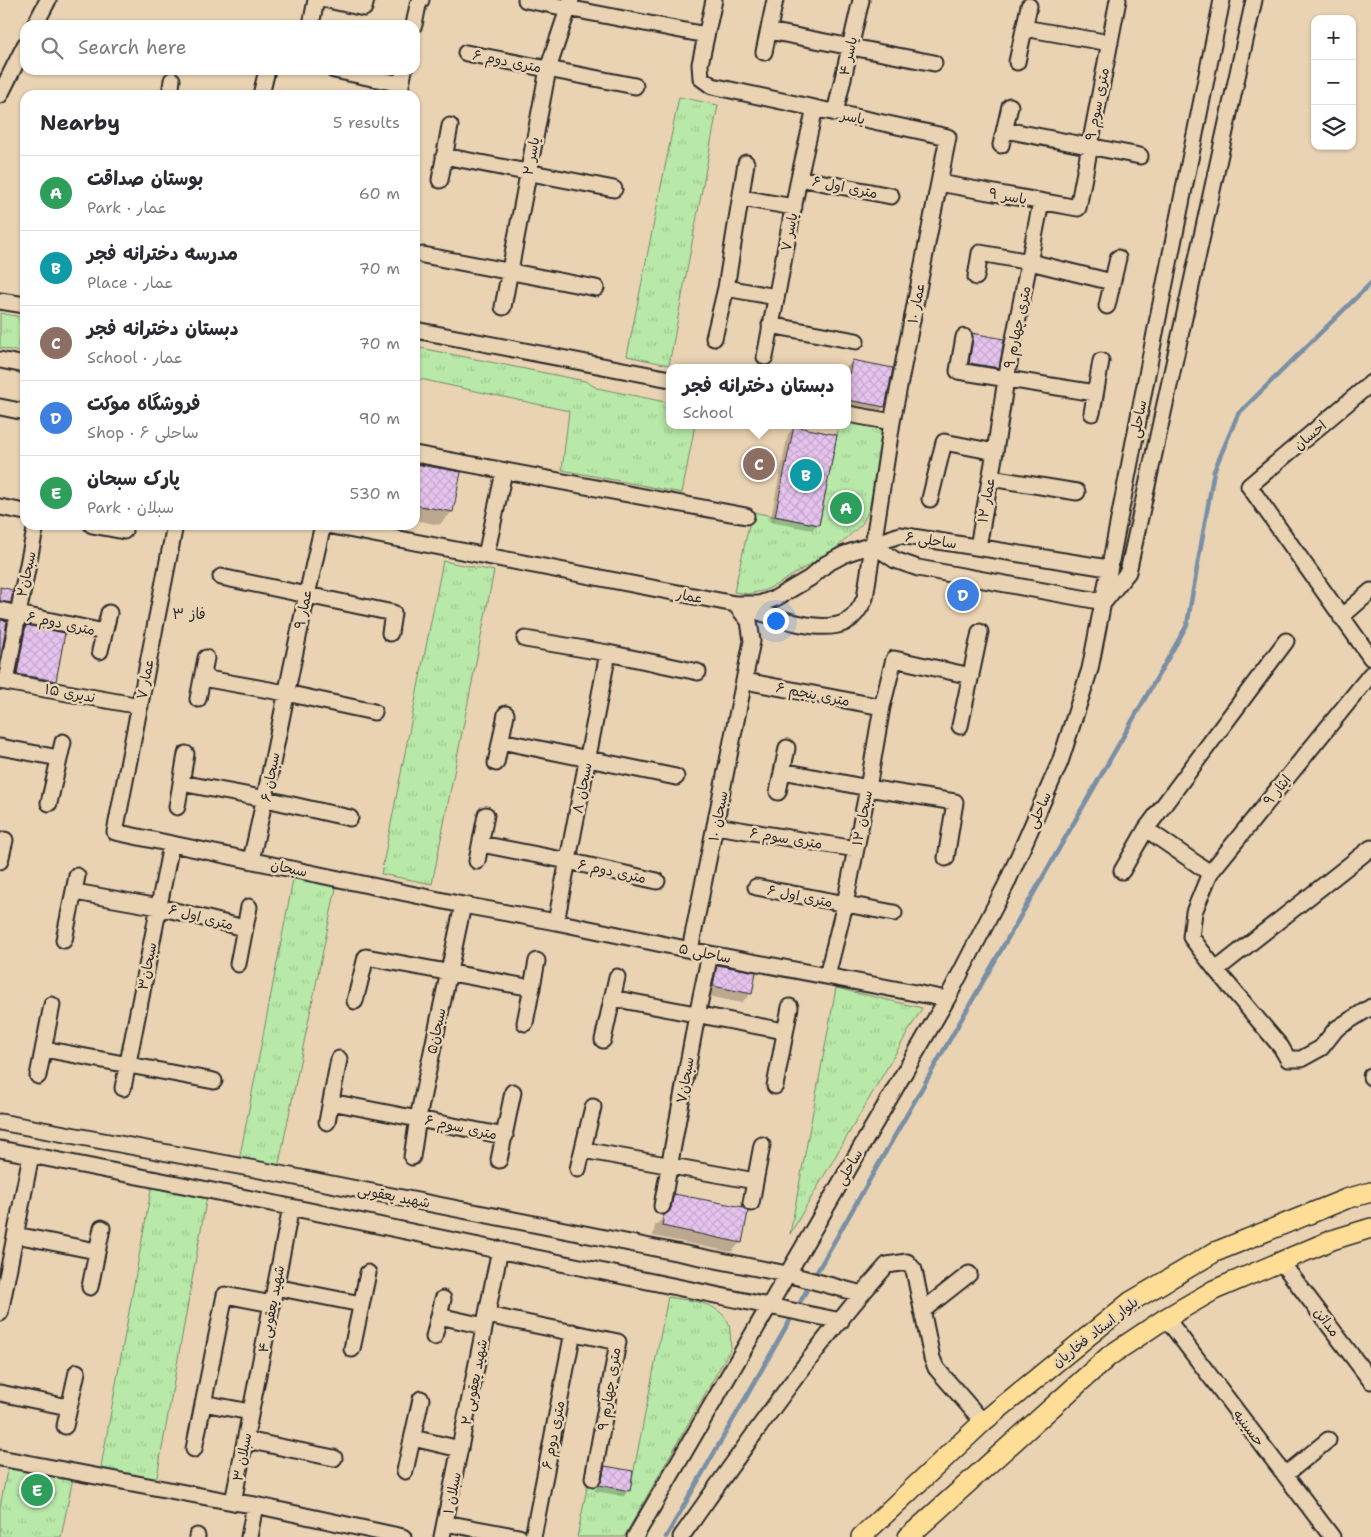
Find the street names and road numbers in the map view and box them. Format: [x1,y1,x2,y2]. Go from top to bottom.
street label: یاسر ۴ [835,35,861,77]
street label: ۶ متری دوم [471,46,543,78]
street label: ۹ متری سوم [1081,66,1116,142]
street label: یاسر [838,105,867,128]
street label: یاسر ۲ [518,135,544,177]
street label: ۶ متری اول [811,172,879,202]
street label: یاسر ۹ [988,184,1028,208]
street label: یاسر ۷ [776,211,802,253]
street label: عمار ۱۰ [903,281,929,325]
street label: ۹ متری چهارم [999,284,1037,370]
street label: ساحلی [1125,398,1151,440]
street label: احسان [1290,416,1330,454]
street label: عمار ۱۲ [973,476,999,524]
street label: ساحلی ۶ [904,527,958,553]
street label: سبحان۲ [12,549,40,599]
street label: عمار [674,584,705,607]
street label: عمار ۹ [290,587,316,631]
street label: ۶ متری دوم [25,607,97,641]
street label: عمار ۷ [132,657,158,701]
street label: ۶ متری پنجم [774,678,852,712]
street label: ندیری ۱۵ [43,680,97,706]
street label: سبحان ۶ [256,751,284,803]
street label: سبحان ۸ [568,761,596,815]
street label: ایثار ۹ [1259,771,1295,809]
street label: سبحان ۱۰ [704,789,732,843]
street label: سبحان ۱۲ [848,789,876,847]
street label: ساحلی [1023,789,1055,831]
street label: ۶ متری سوم [748,823,824,856]
street label: سبحان [269,855,309,881]
street label: ۶ متری دوم [576,855,648,889]
street label: ۶ متری اول [766,881,834,911]
street label: ۶ متری اول [167,900,235,934]
street label: ساحلی ۵ [677,939,733,967]
street label: سبحان۳ [134,941,160,991]
street label: سبحان۵ [422,1006,450,1056]
street label: سبحان۷ [672,1055,698,1105]
street label: ۶ متری سوم [423,1111,499,1146]
street label: ساحلی [832,1146,866,1188]
street label: شهید یعقوبی [356,1180,432,1212]
street label: شهید یعقوبی ۴ [254,1264,288,1354]
street label: بلوار استاد فخاریان [1048,1293,1142,1371]
street label: مدائن [1310,1304,1344,1340]
street label: شهید یعقوبی ۲ [457,1337,491,1427]
street label: ۹ متری چهارم [594,1346,626,1432]
street label: ۶ متری دوم [538,1399,570,1471]
street label: حسینیه [1229,1406,1269,1450]
street label: سبلان ۳ [228,1431,256,1483]
street label: سبلان ۱ [439,1470,465,1516]

